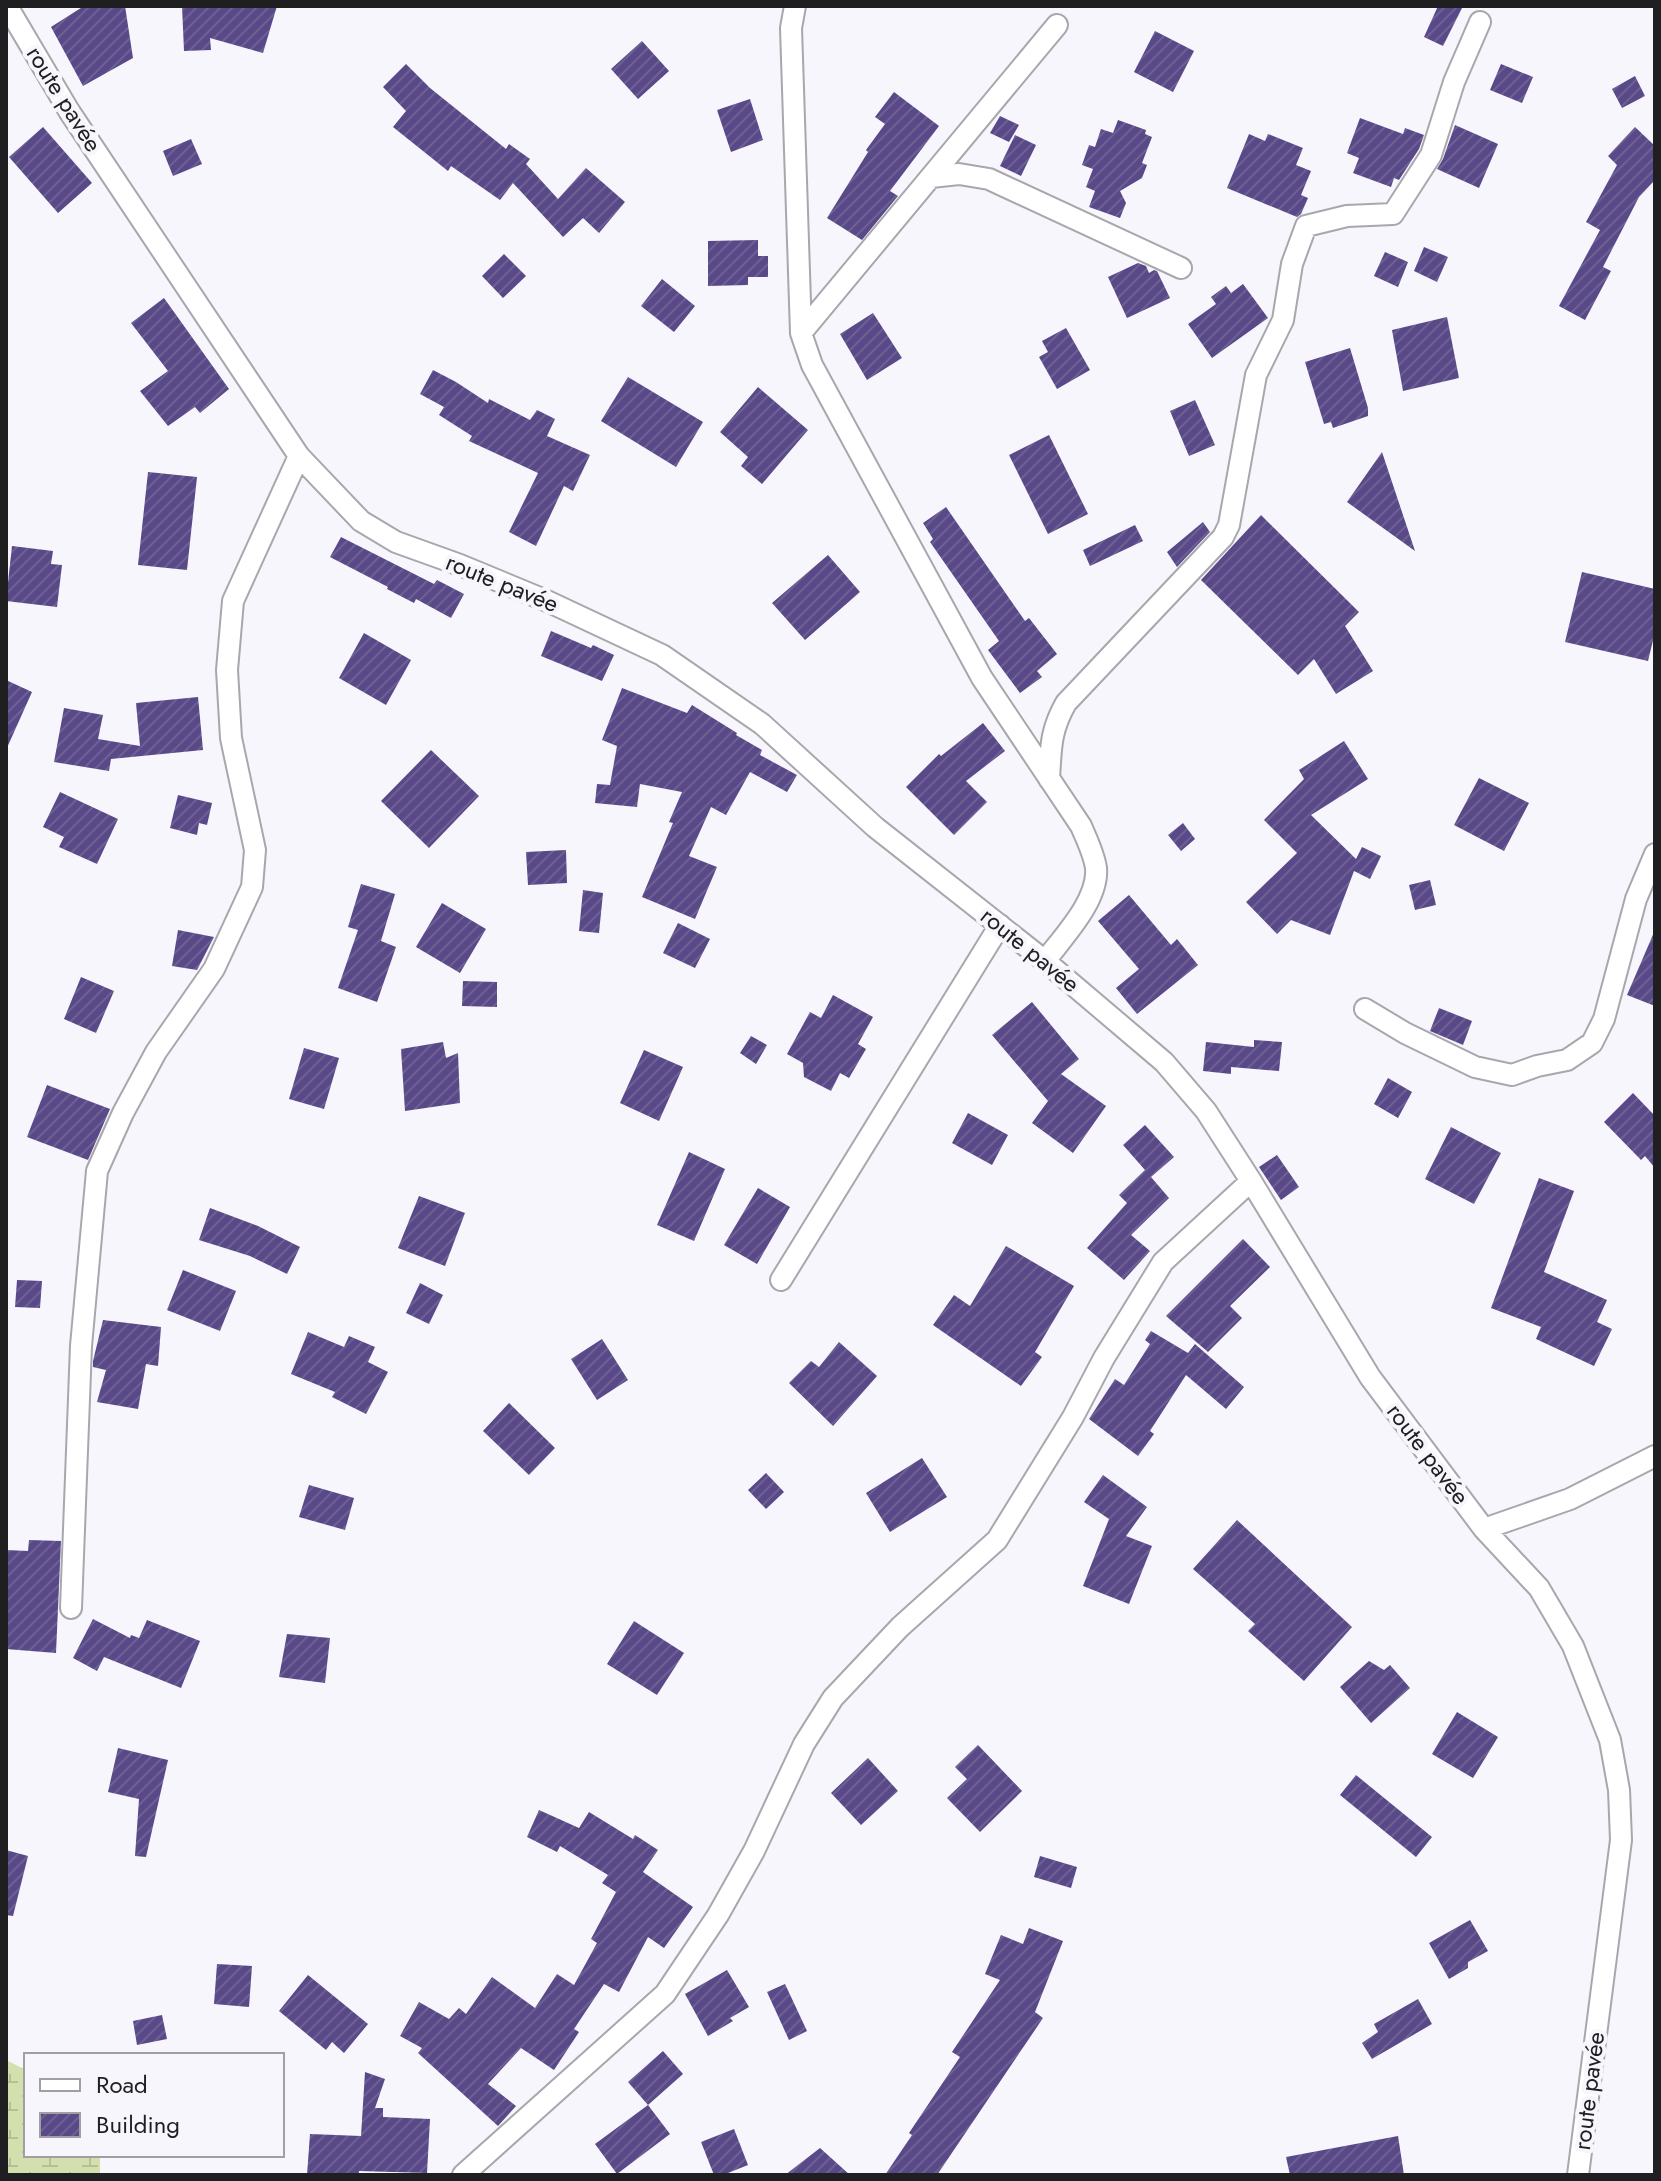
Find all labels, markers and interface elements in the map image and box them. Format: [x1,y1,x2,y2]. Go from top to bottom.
street label: route pavée [18,39,111,158]
street label: route pavée [441,544,564,621]
street label: route pavée [973,899,1088,1001]
street label: route pavée [1379,1396,1478,1512]
street label: route pavée [1564,2030,1613,2152]
legend [24,2053,284,2157]
text: Road [96,2067,148,2102]
text: Building [96,2107,180,2142]

